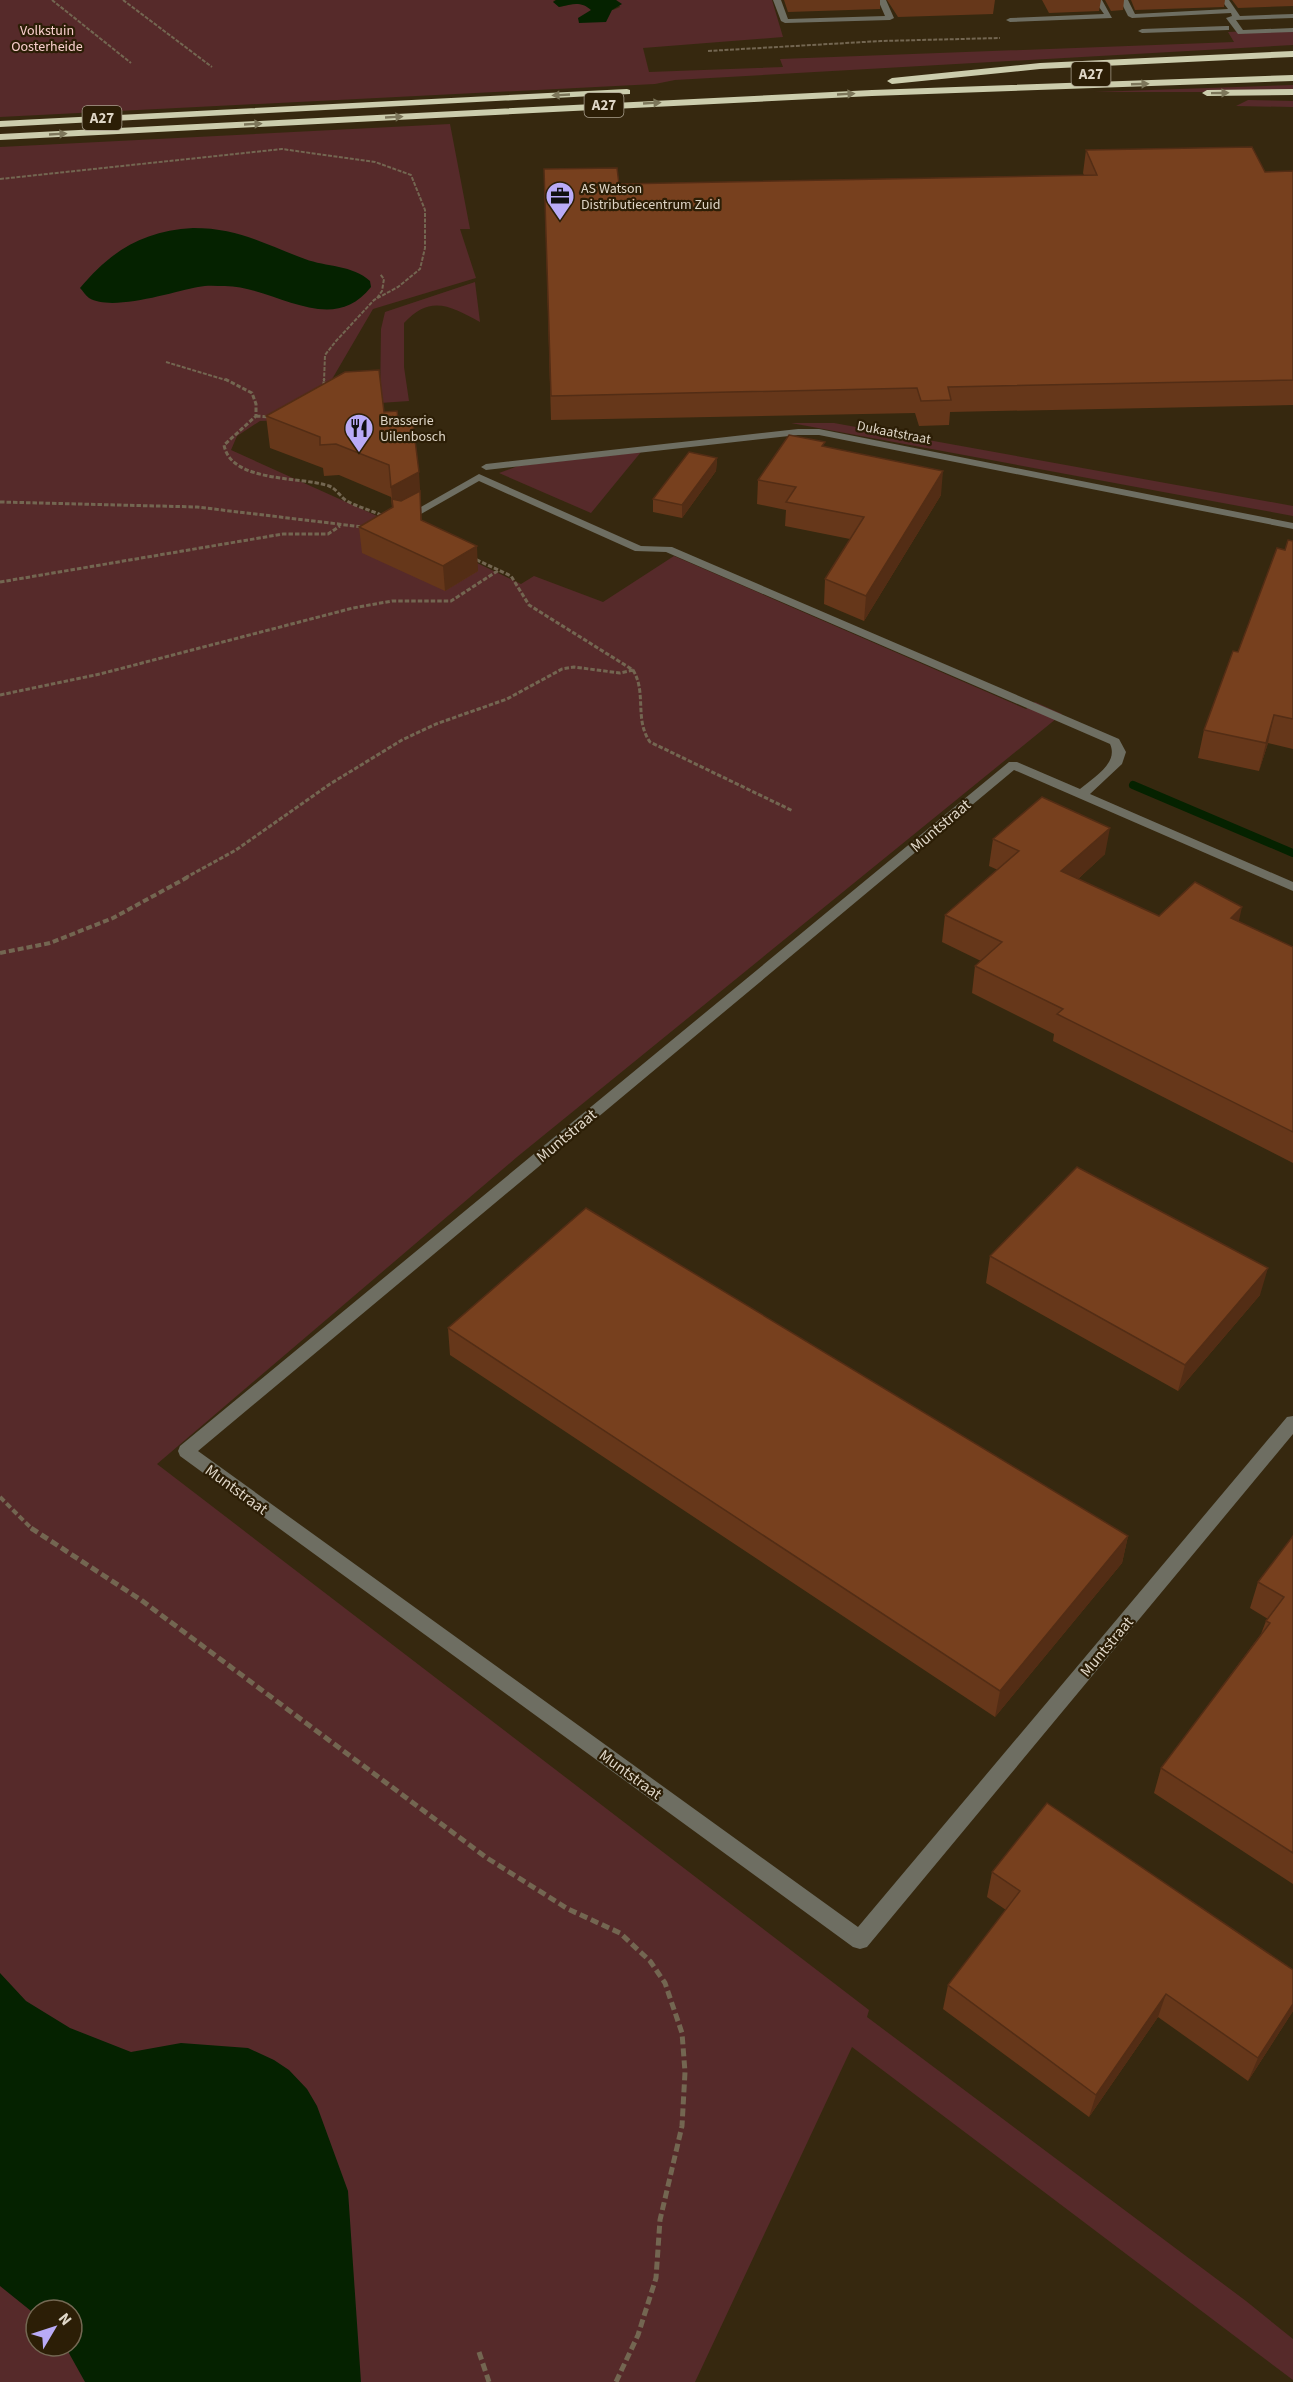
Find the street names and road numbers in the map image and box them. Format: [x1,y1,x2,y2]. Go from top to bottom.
road number: A27 [1072,62,1110,86]
road number: A27 [584,93,624,117]
road number: A27 [82,106,122,130]
street label: Dukaatstraat [855,416,933,450]
street label: Muntstraat [906,794,976,858]
street label: Muntstraat [532,1104,602,1168]
street label: Muntstraat [201,1460,273,1520]
street label: Muntstraat [1075,1611,1139,1682]
street label: Muntstraat [595,1745,667,1805]

